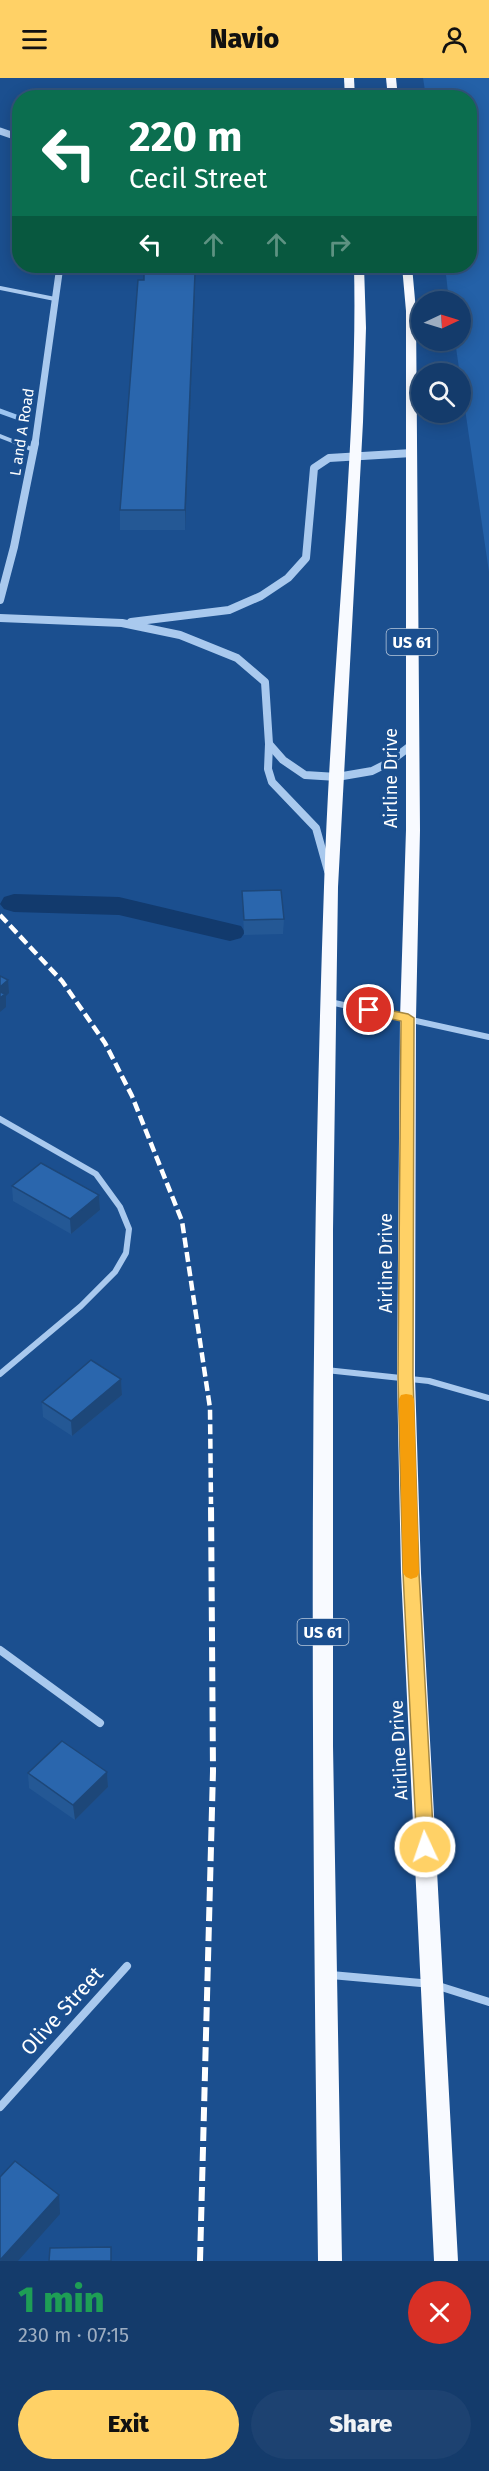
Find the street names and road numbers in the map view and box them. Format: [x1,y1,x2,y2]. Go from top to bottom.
street label: L and A Road [6,387,38,477]
road number: US 61 [386,629,438,655]
street label: Airline Drive [380,728,402,828]
street label: Airline Drive [375,1213,397,1313]
road number: US 61 [298,1619,348,1645]
street label: Airline Drive [385,1699,413,1801]
street label: Olive Street [15,1961,109,2061]

